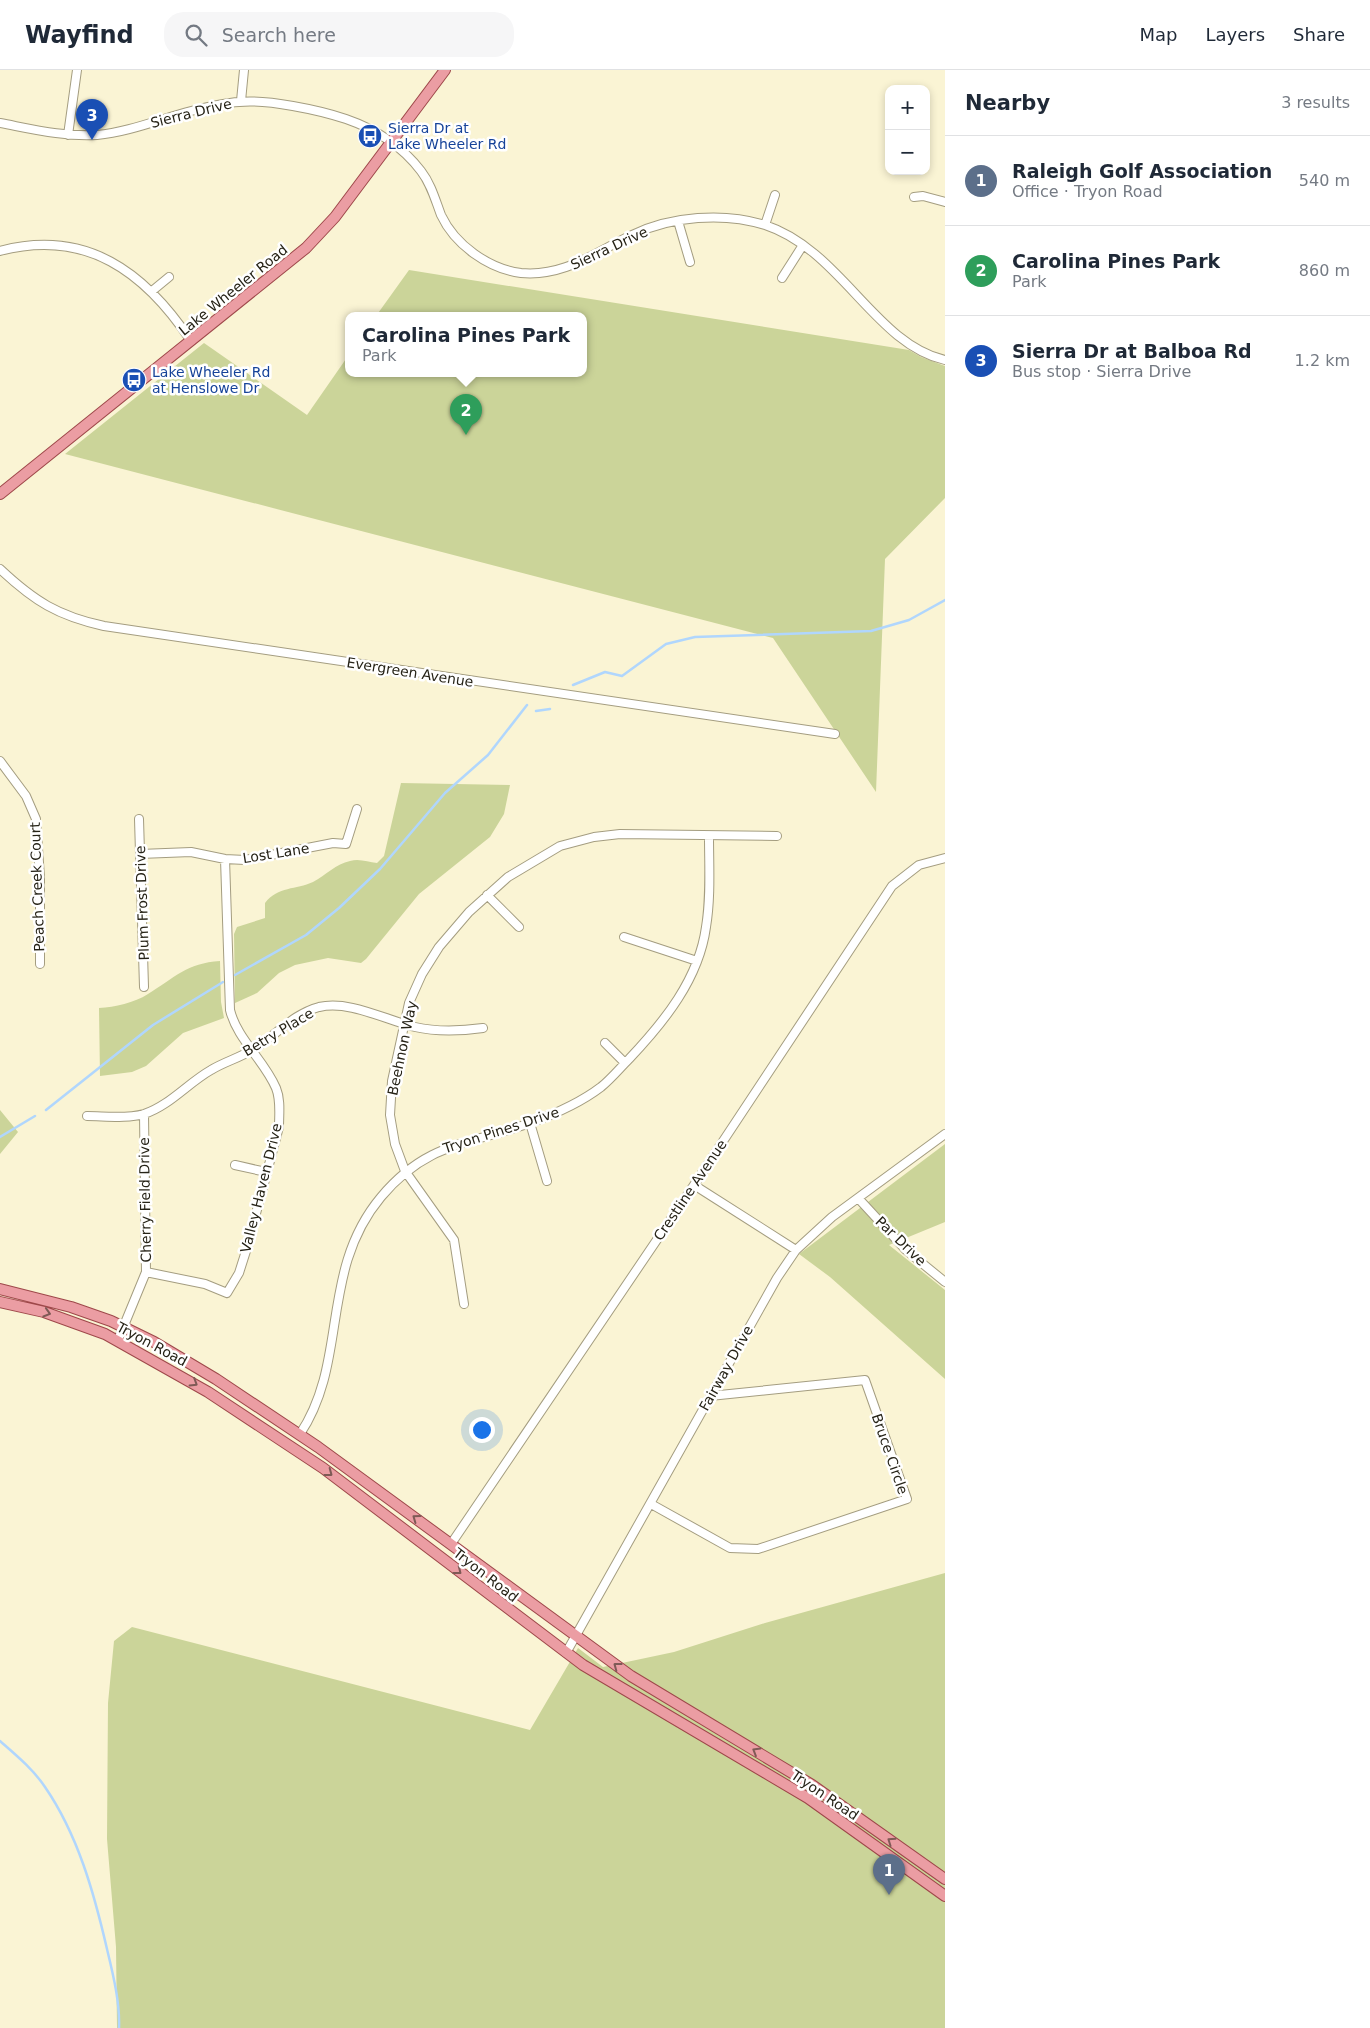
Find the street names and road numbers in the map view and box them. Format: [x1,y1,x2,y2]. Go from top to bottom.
street label: Sierra Drive [149,95,233,131]
street label: Sierra Drive [568,223,650,273]
street label: Lake Wheeler Road [176,241,290,339]
street label: Evergreen Avenue [345,654,475,690]
street label: Peach Creek Court [27,821,47,952]
street label: Lost Lane [242,840,310,866]
street label: Plum Frost Drive [132,845,152,961]
street label: Beehnon Way [384,999,420,1097]
street label: Betry Place [240,1005,316,1059]
street label: Tryon Pines Drive [440,1104,561,1157]
street label: Valley Haven Drive [237,1122,285,1254]
street label: Crestline Avenue [650,1136,730,1244]
street label: Cherry Field Drive [136,1137,154,1263]
street label: Par Drive [872,1213,930,1269]
street label: Tryon Road [113,1318,190,1369]
street label: Fairway Drive [696,1323,756,1413]
street label: Bruce Circle [869,1412,911,1496]
street label: Tryon Road [450,1544,521,1605]
street label: Tryon Road [788,1766,862,1823]

